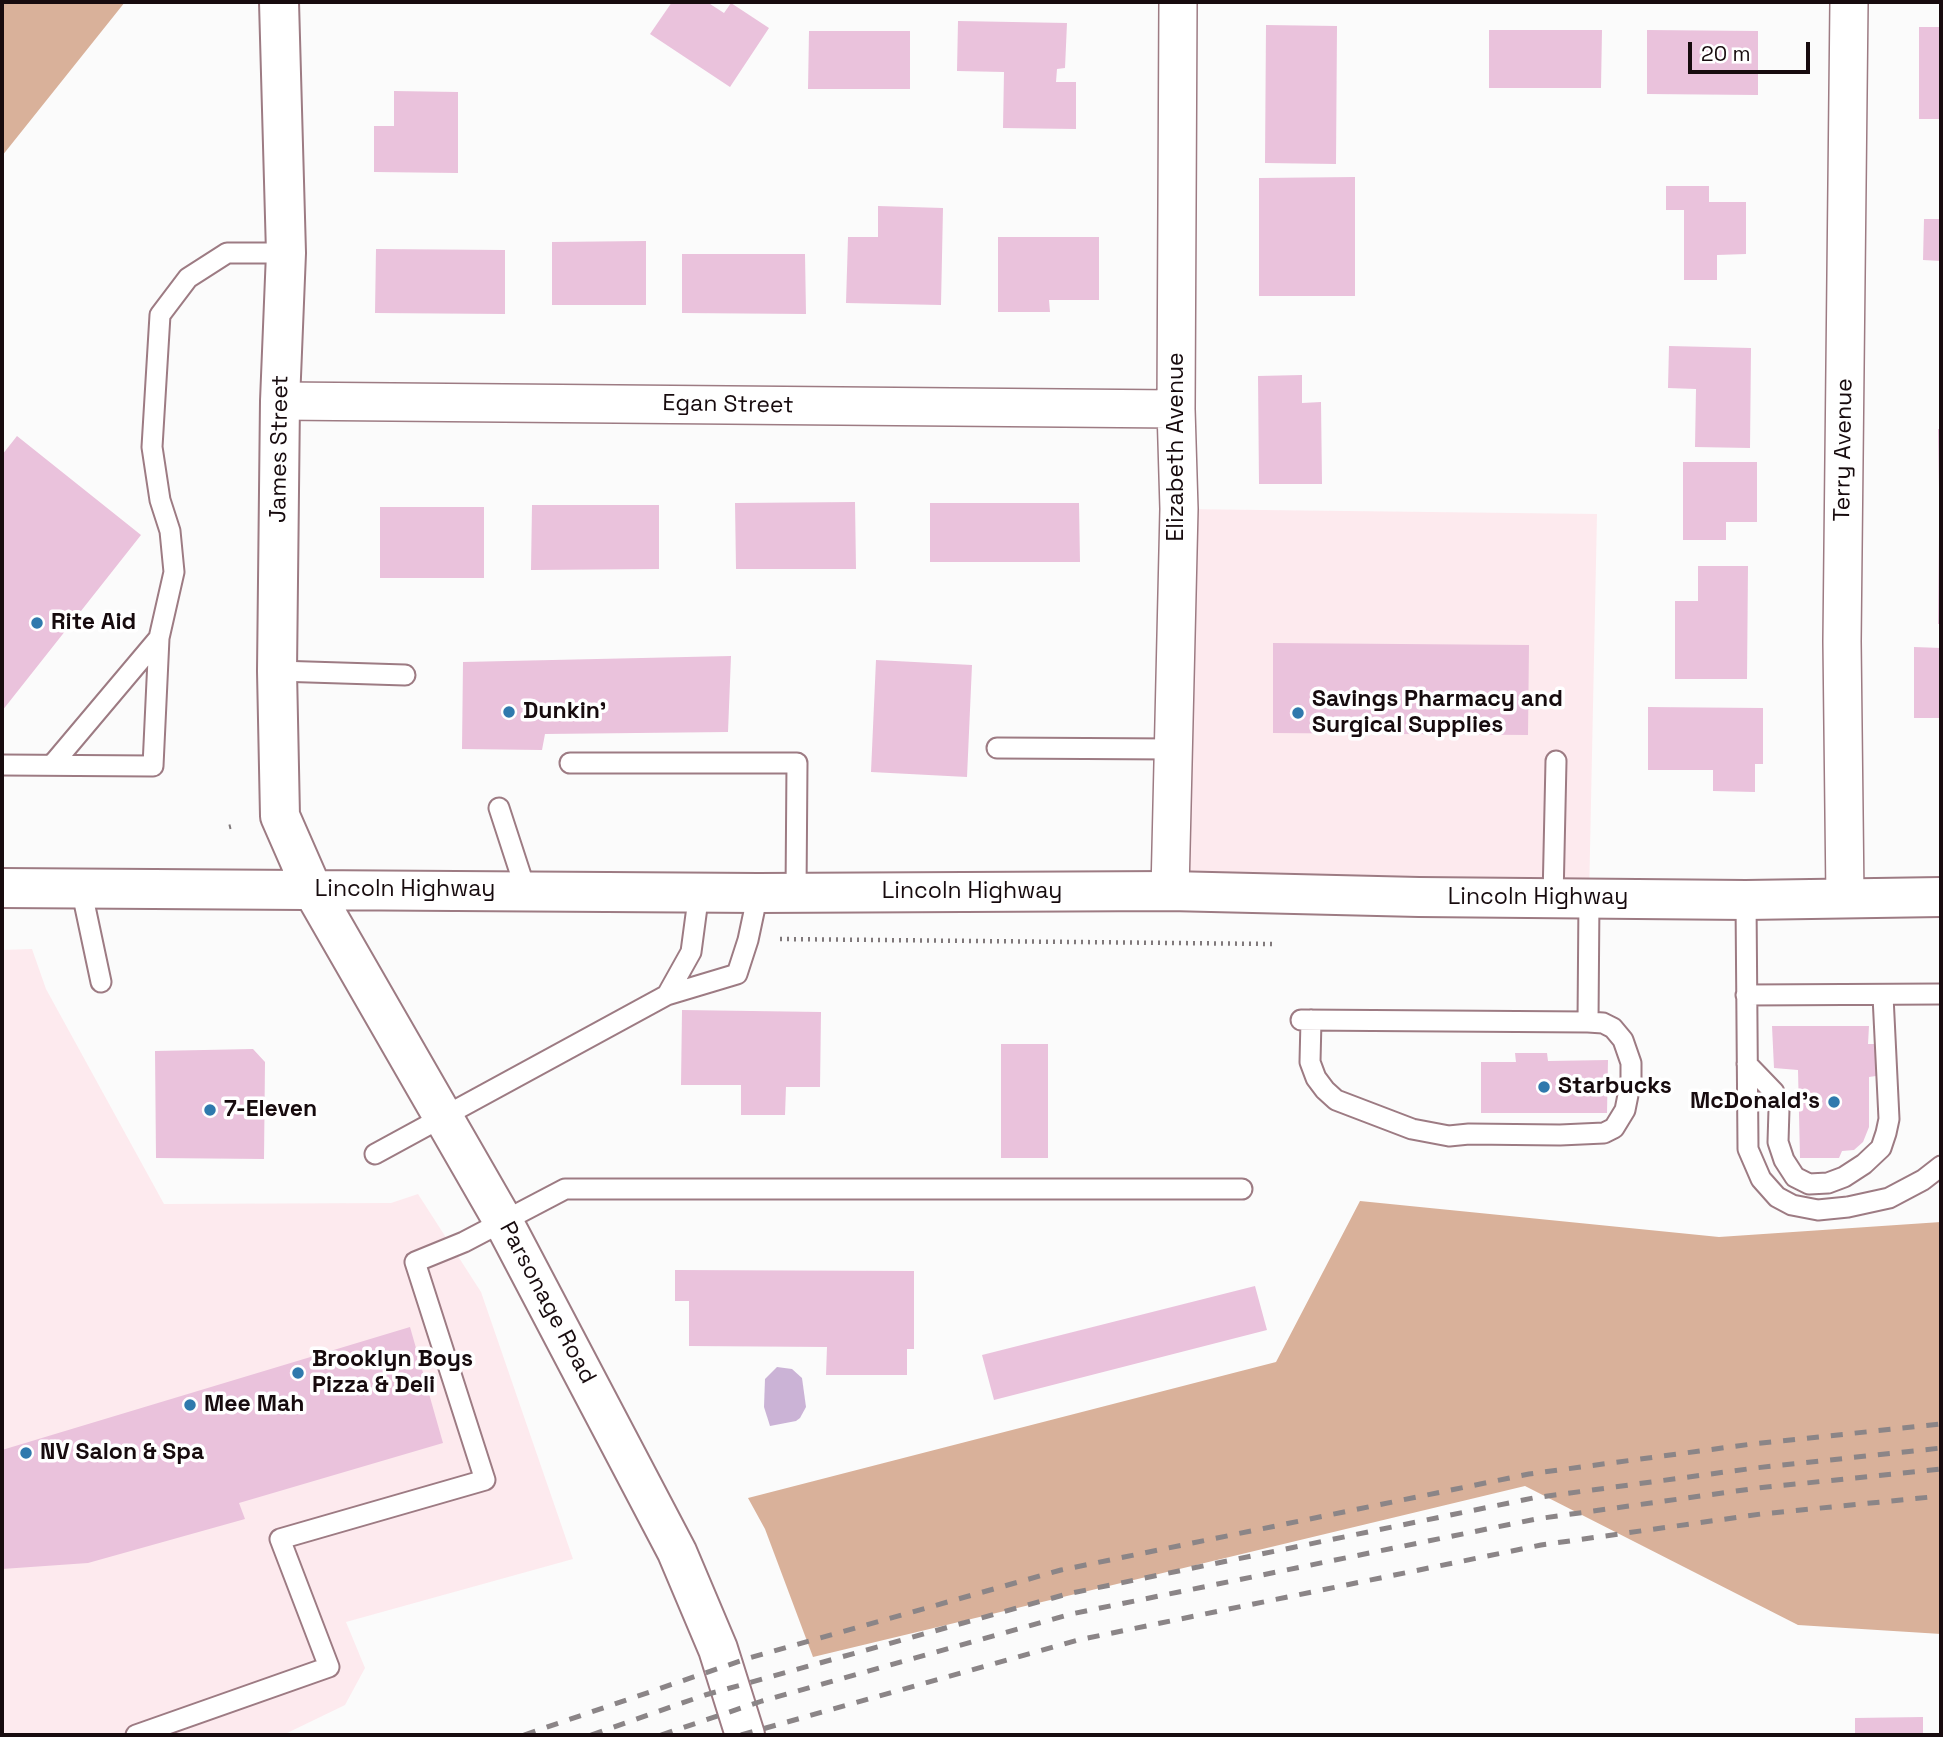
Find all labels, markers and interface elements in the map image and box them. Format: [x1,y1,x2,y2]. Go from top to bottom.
scale bar [1691,28,1814,72]
text: 20 m [1701,40,1751,67]
street label: Elizabeth Avenue [1163,352,1191,542]
street label: James Street [265,375,295,523]
street label: Terry Avenue [1829,378,1859,522]
street label: Egan Street [662,390,794,420]
place label: Rite Aid [51,609,136,637]
marker: Rite Aid [29,615,45,631]
place label: Savings Pharmacy and Surgical Supplies [1312,686,1563,740]
place label: Dunkin' [523,698,606,726]
marker: Dunkin' [501,704,517,720]
marker: Savings Pharmacy and Surgical Supplies [1290,705,1306,721]
street label: Lincoln Highway [315,876,495,904]
street label: Lincoln Highway [882,878,1062,906]
street label: Lincoln Highway [1448,884,1628,912]
place label: Starbucks [1558,1073,1672,1101]
marker: Starbucks [1536,1079,1552,1095]
place label: McDonald's [1690,1088,1820,1116]
marker: McDonald's [1826,1094,1842,1110]
place label: 7-Eleven [224,1096,317,1124]
marker: 7-Eleven [202,1102,218,1118]
street label: Parsonage Road [493,1217,601,1389]
place label: Brooklyn Boys Pizza & Deli [312,1346,473,1400]
marker: Brooklyn Boys Pizza & Deli [290,1365,306,1381]
place label: Mee Mah [204,1391,304,1419]
marker: Mee Mah [182,1397,198,1413]
place label: NV Salon & Spa [40,1439,204,1467]
marker: NV Salon & Spa [18,1445,34,1461]

